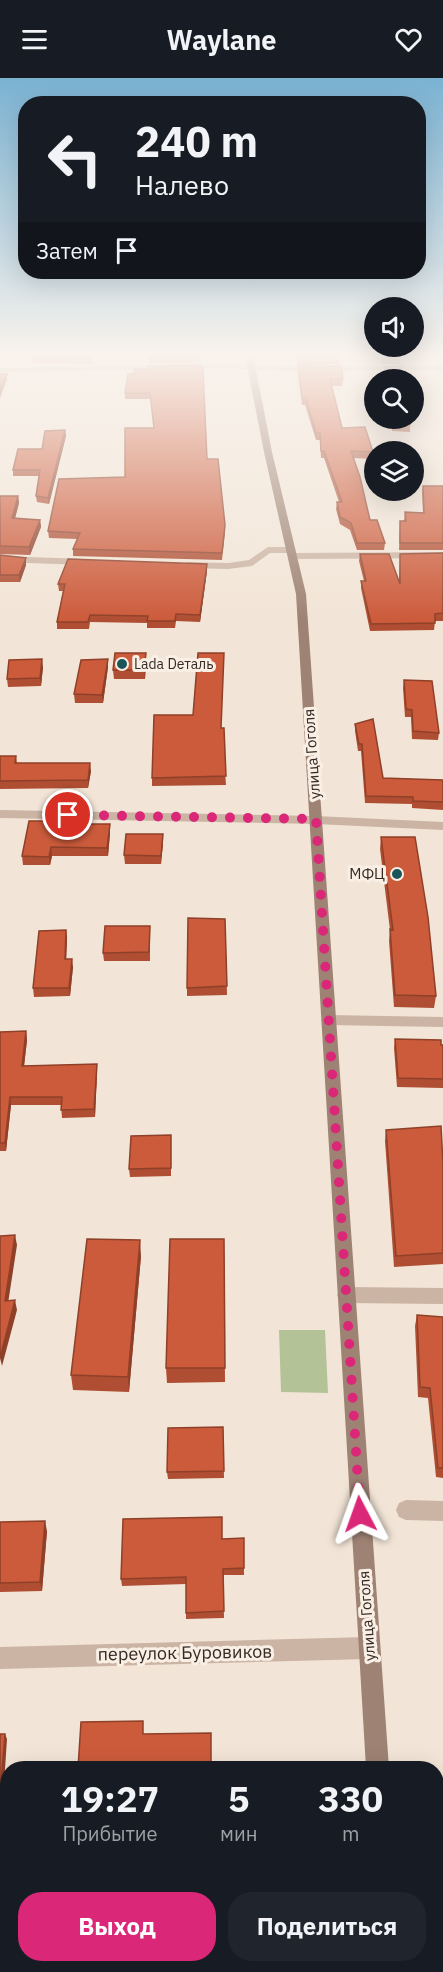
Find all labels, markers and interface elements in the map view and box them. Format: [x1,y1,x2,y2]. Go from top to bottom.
text: Waylane [167,22,276,57]
icon: menu [18,23,51,56]
icon: heart [392,23,425,56]
text: 240 m [135,114,258,169]
icon: left [36,120,114,198]
text: Налево [135,167,229,202]
icon: arrive [110,234,143,267]
text: Затем [36,236,98,265]
map controls [364,297,424,501]
button: sound [364,297,424,357]
button: search [364,369,424,429]
button: layers [364,441,424,501]
place label: Lada Dеталь [134,655,214,673]
marker: Lada Dеталь [115,657,129,671]
street label: улица Гоголя [299,708,324,800]
pin [42,789,93,840]
icon: arrive [51,798,84,831]
place label: МФЦ [349,864,385,883]
marker: МФЦ [390,867,404,881]
position arrow [328,1482,392,1546]
street label: улица Гоголя [354,1570,379,1662]
street label: переулок Буровиков [97,1639,273,1666]
text: 19:27 [61,1775,159,1822]
text: 5 [228,1775,250,1822]
text: 330 [318,1775,383,1822]
text: Прибытие [62,1820,158,1847]
text: мин [220,1820,257,1847]
text: m [342,1820,359,1847]
button: Выход [18,1892,216,1961]
button: Поделиться [228,1892,426,1961]

